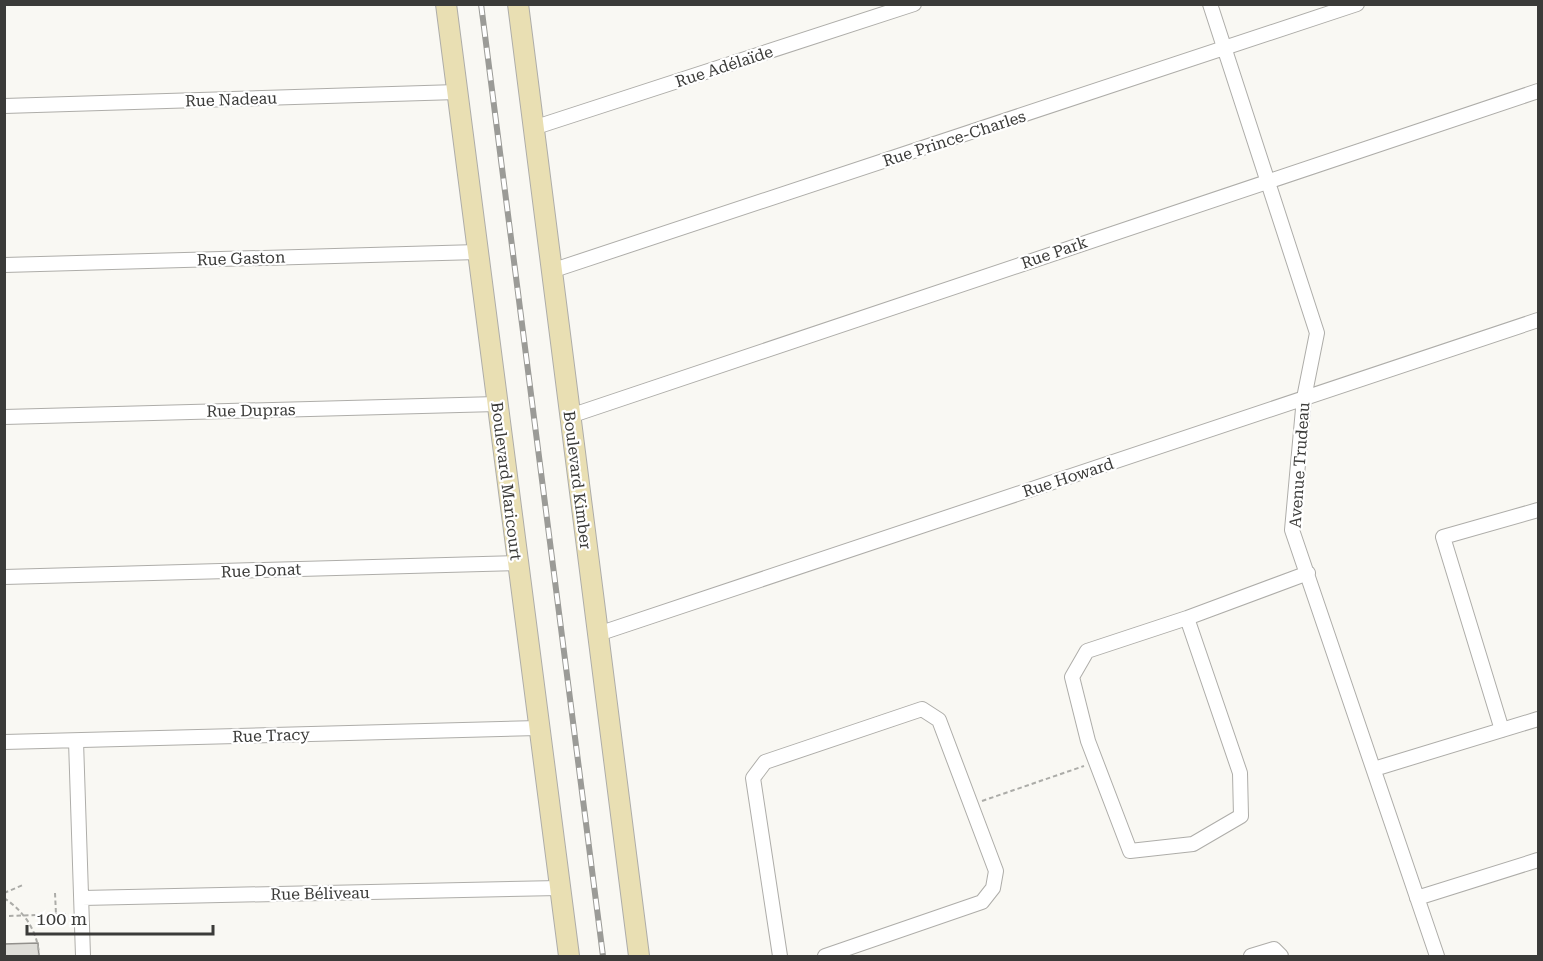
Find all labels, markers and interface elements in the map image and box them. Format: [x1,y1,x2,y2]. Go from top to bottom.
street label: Rue Adélaïde [673,42,776,91]
street label: Rue Nadeau [185,88,277,111]
street label: Rue Prince-Charles [880,106,1028,171]
street label: Rue Park [1019,232,1090,273]
street label: Rue Gaston [196,247,286,270]
street label: Rue Dupras [206,400,296,421]
street label: Boulevard Maricourt [487,401,526,561]
street label: Avenue Trudeau [1286,401,1313,529]
street label: Boulevard Kimber [560,410,595,551]
street label: Rue Howard [1020,454,1116,501]
street label: Rue Donat [220,560,302,581]
street label: Rue Tracy [232,725,311,746]
street label: Rue Béliveau [270,883,370,904]
scale bar [27,898,213,936]
text: 100 m [36,908,87,929]

